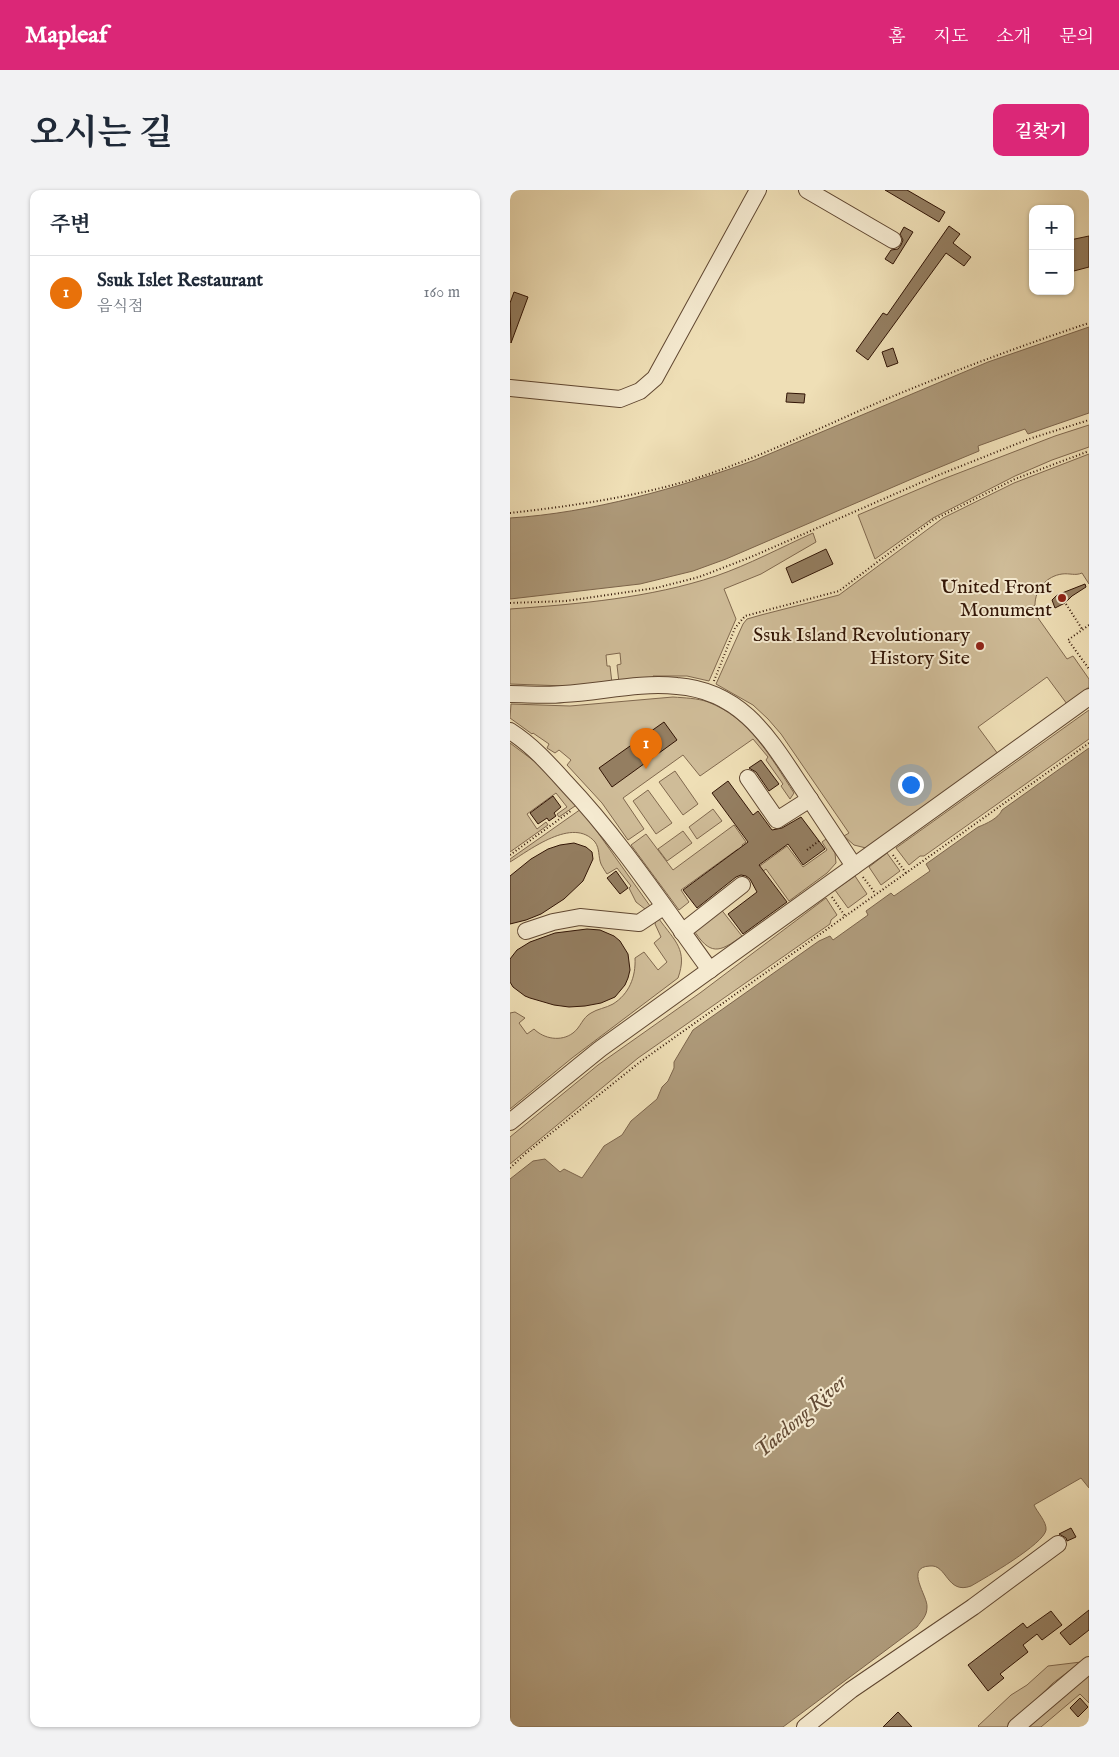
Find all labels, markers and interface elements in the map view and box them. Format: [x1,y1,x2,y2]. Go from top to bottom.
text: Mapleaf [25,20,107,51]
text: 홈 [888,26,906,49]
text: 지도 [934,26,968,49]
text: 소개 [996,26,1031,49]
text: 문의 [1059,26,1094,49]
button: 길찾기 [993,104,1089,156]
text: 오시는 길 [30,112,173,157]
map controls [1029,205,1074,295]
button: + [1029,205,1074,250]
text: 주변 [50,212,91,239]
button: − [1029,250,1074,295]
text: Ssuk Islet Restaurant [97,269,263,293]
text: 1 [63,283,69,303]
text: 160 m [424,283,460,303]
text: 음식점 [97,297,143,317]
place label: United Front Monument [941,575,1052,623]
marker: United Front Monument [1056,592,1068,604]
place label: Ssuk Island Revolutionary History Site [753,623,970,671]
marker: Ssuk Island Revolutionary History Site [974,640,986,652]
pin: 1 [630,728,662,769]
your location [898,772,924,798]
water label: Taedong River [749,1369,854,1465]

